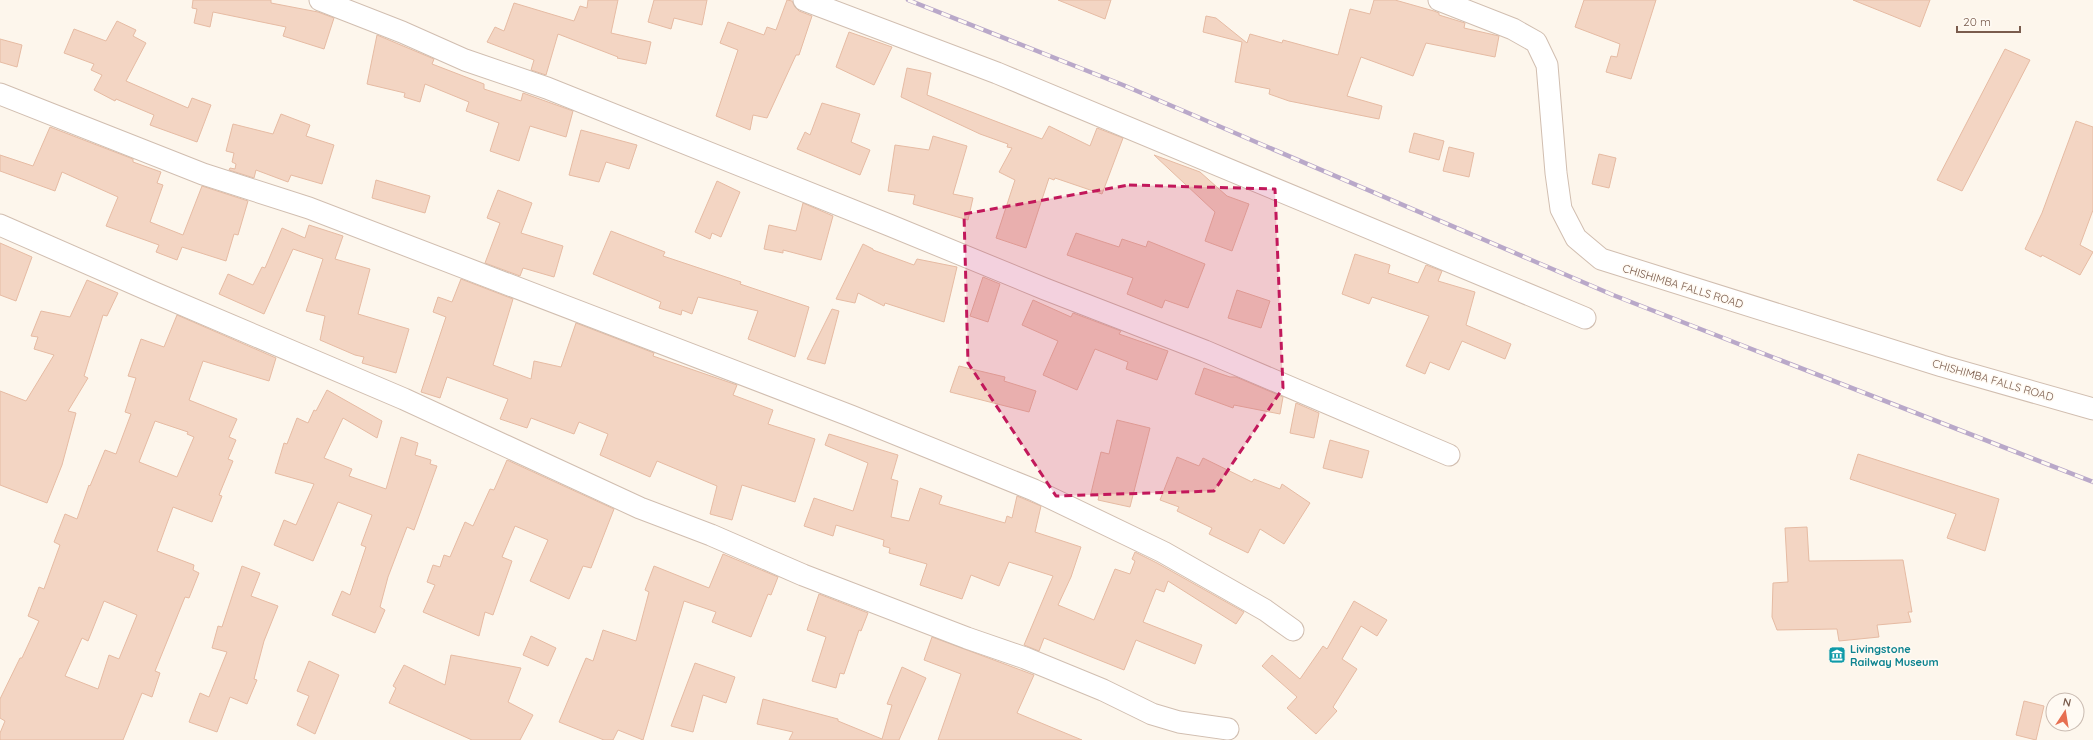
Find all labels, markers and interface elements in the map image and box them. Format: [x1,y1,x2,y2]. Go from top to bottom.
scale bar [1957,8,2020,34]
text: 20 m [1963,14,1991,29]
street label: CHISHIMBA FALLS ROAD [1621,261,1745,311]
street label: CHISHIMBA FALLS ROAD [1931,356,2055,404]
place label: Livingstone Railway Museum [1850,642,1939,669]
museum icon: Livingstone Railway Museum [1827,645,1847,665]
north arrow [2045,692,2085,732]
text: N [2062,695,2072,710]

